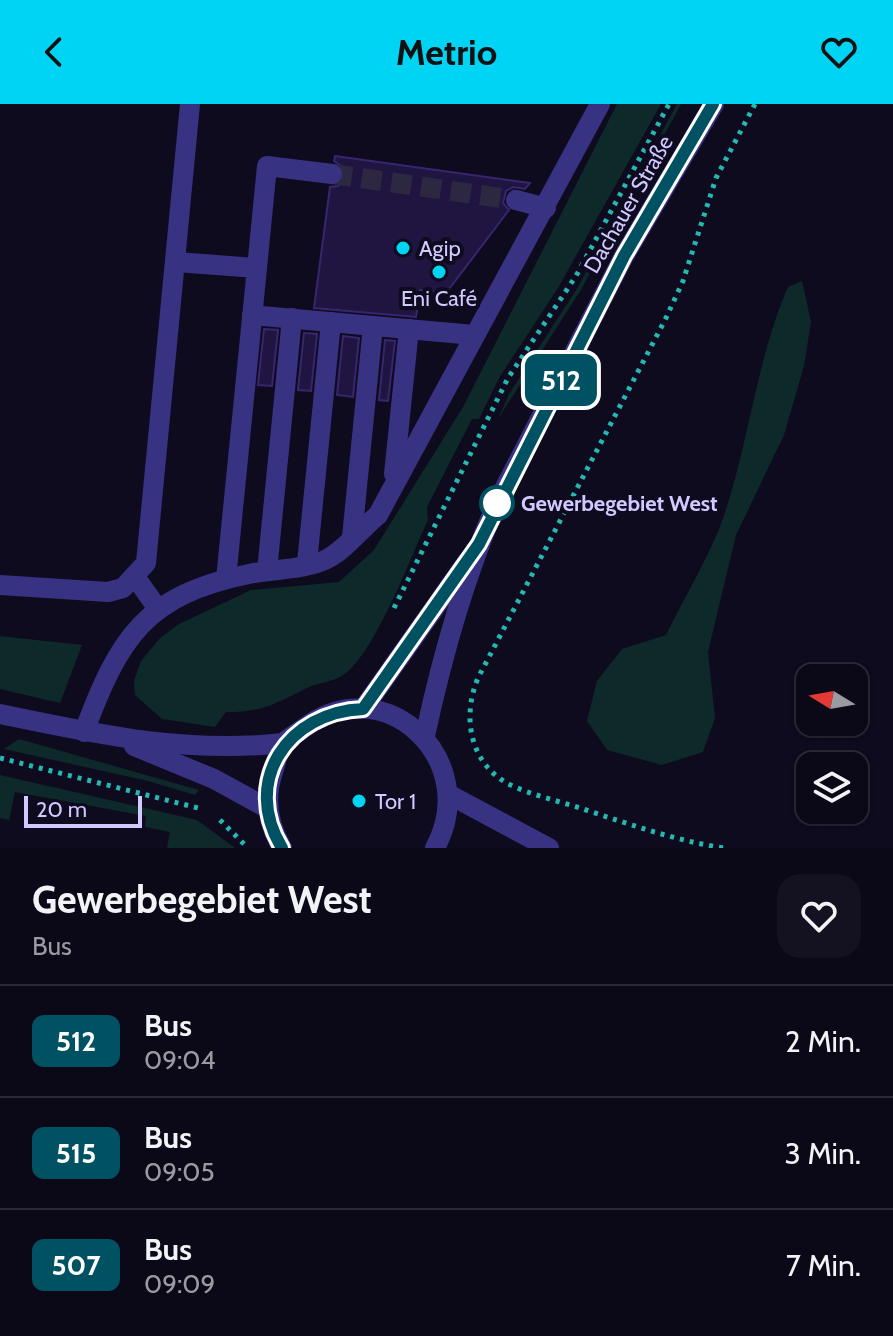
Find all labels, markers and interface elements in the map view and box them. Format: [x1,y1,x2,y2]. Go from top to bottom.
icon: back [32,30,76,74]
text: Metrio [396,30,497,74]
icon: heart [817,30,861,74]
street label: Dachauer Straße [578,131,679,278]
place label: Agip [419,235,461,262]
marker: Agip [394,239,412,257]
marker: Eni Café [430,263,448,281]
place label: Eni Café [401,285,477,312]
line badge: 512 [515,354,607,406]
text: 512 [541,363,581,397]
marker: Gewerbegebiet West [480,486,514,520]
place label: Gewerbegebiet West [521,490,718,517]
north arrow [796,664,868,736]
map controls [796,664,868,824]
button: layers [796,752,868,824]
place label: Tor 1 [375,788,416,815]
scale bar [24,792,142,828]
marker: Tor 1 [350,792,368,810]
text: 20 m [36,796,87,823]
button: heart [777,874,861,958]
text: Gewerbegebiet West [32,876,372,923]
text: Bus [32,930,72,962]
text: Bus [144,1007,192,1044]
text: 2 Min. [785,1023,861,1060]
text: 512 [56,1024,96,1058]
text: 09:04 [144,1044,216,1076]
text: Bus [144,1119,192,1156]
text: 3 Min. [785,1135,861,1172]
text: 515 [56,1136,96,1170]
text: 09:05 [144,1156,215,1188]
text: Bus [144,1231,192,1268]
text: 7 Min. [786,1247,861,1284]
text: 507 [51,1248,101,1282]
text: 09:09 [144,1268,215,1300]

